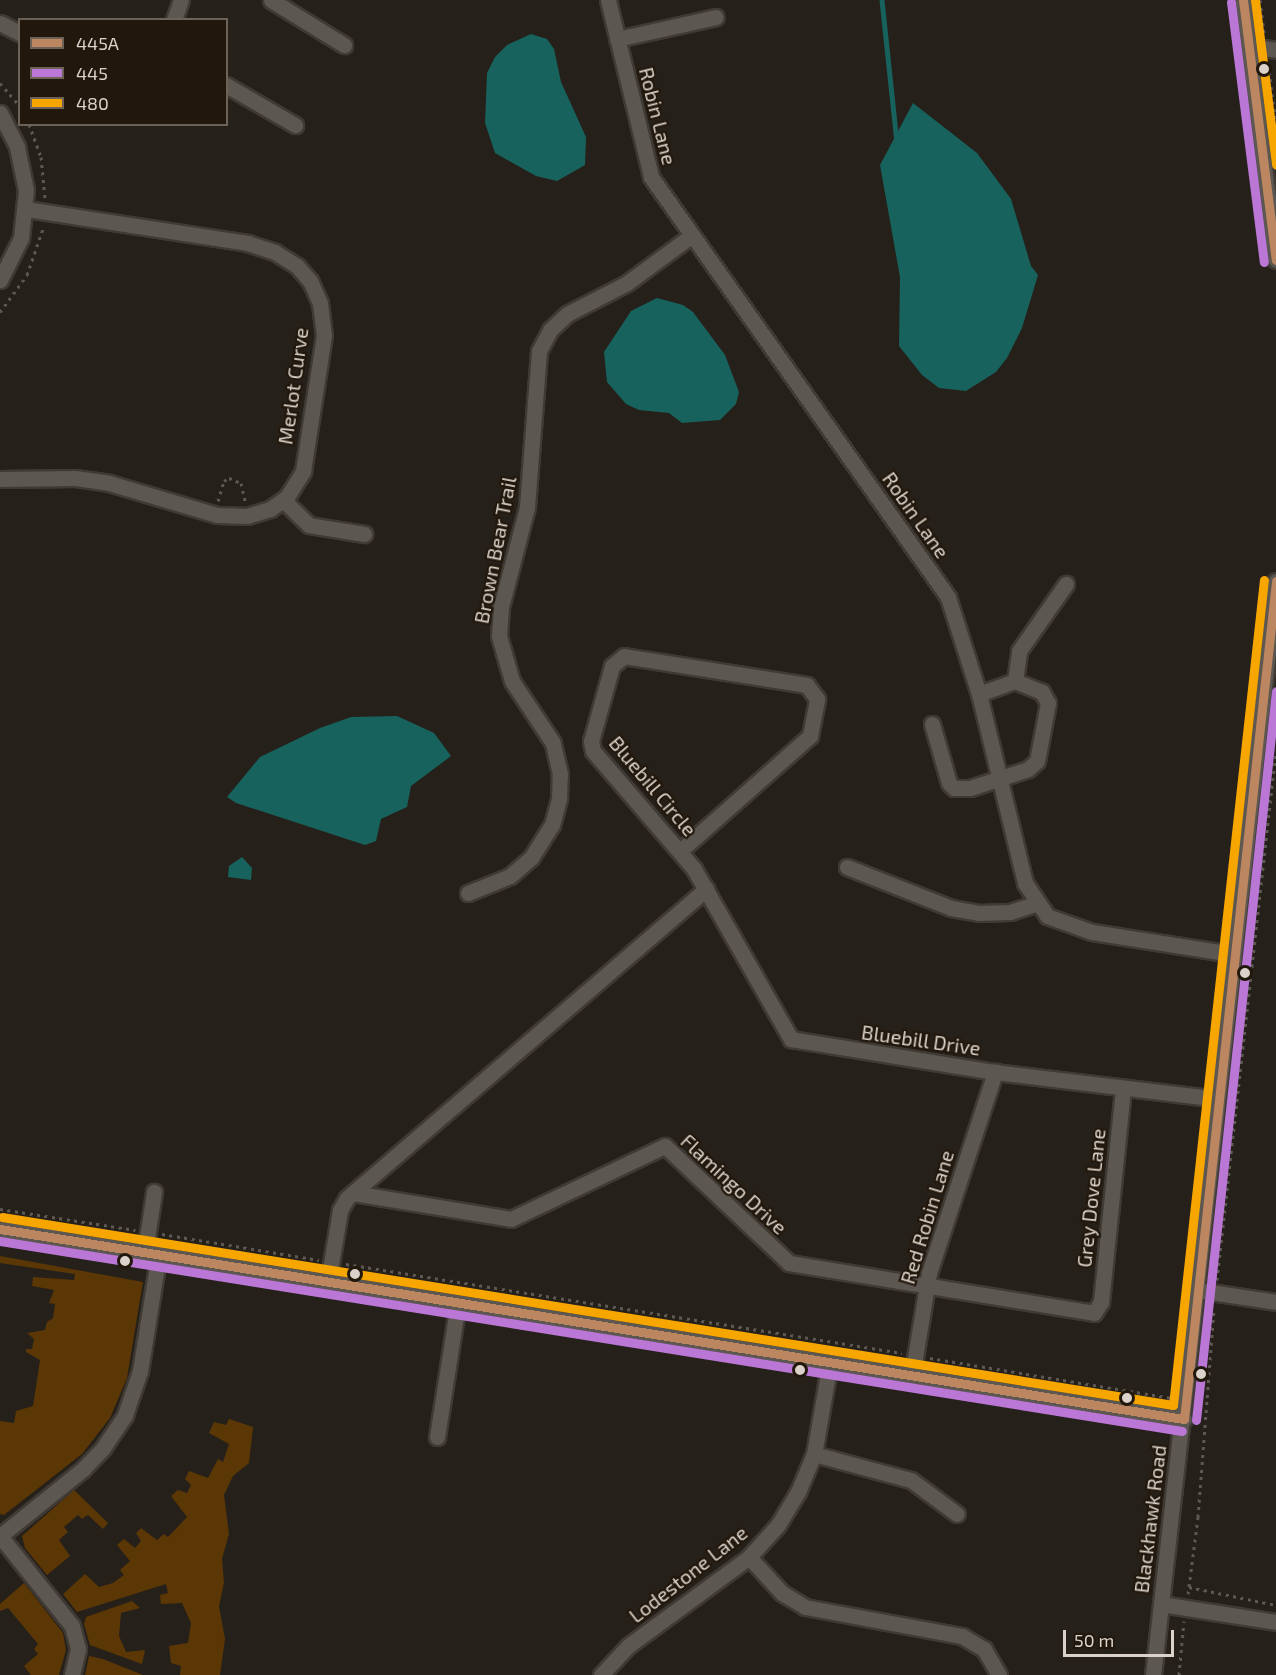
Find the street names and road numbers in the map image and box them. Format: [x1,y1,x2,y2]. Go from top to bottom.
street label: Robin Lane [634,65,682,167]
street label: Merlot Curve [273,326,313,446]
street label: Robin Lane [878,467,954,563]
street label: Brown Bear Trail [469,474,521,626]
street label: Bluebill Circle [604,731,702,841]
street label: Bluebill Drive [860,1020,982,1060]
street label: Grey Dove Lane [1072,1127,1110,1269]
street label: Flamingo Drive [676,1129,792,1239]
street label: Red Robin Lane [895,1147,959,1287]
street label: Blackhawk Road [1129,1444,1171,1594]
street label: Lodestone Lane [624,1520,752,1628]

